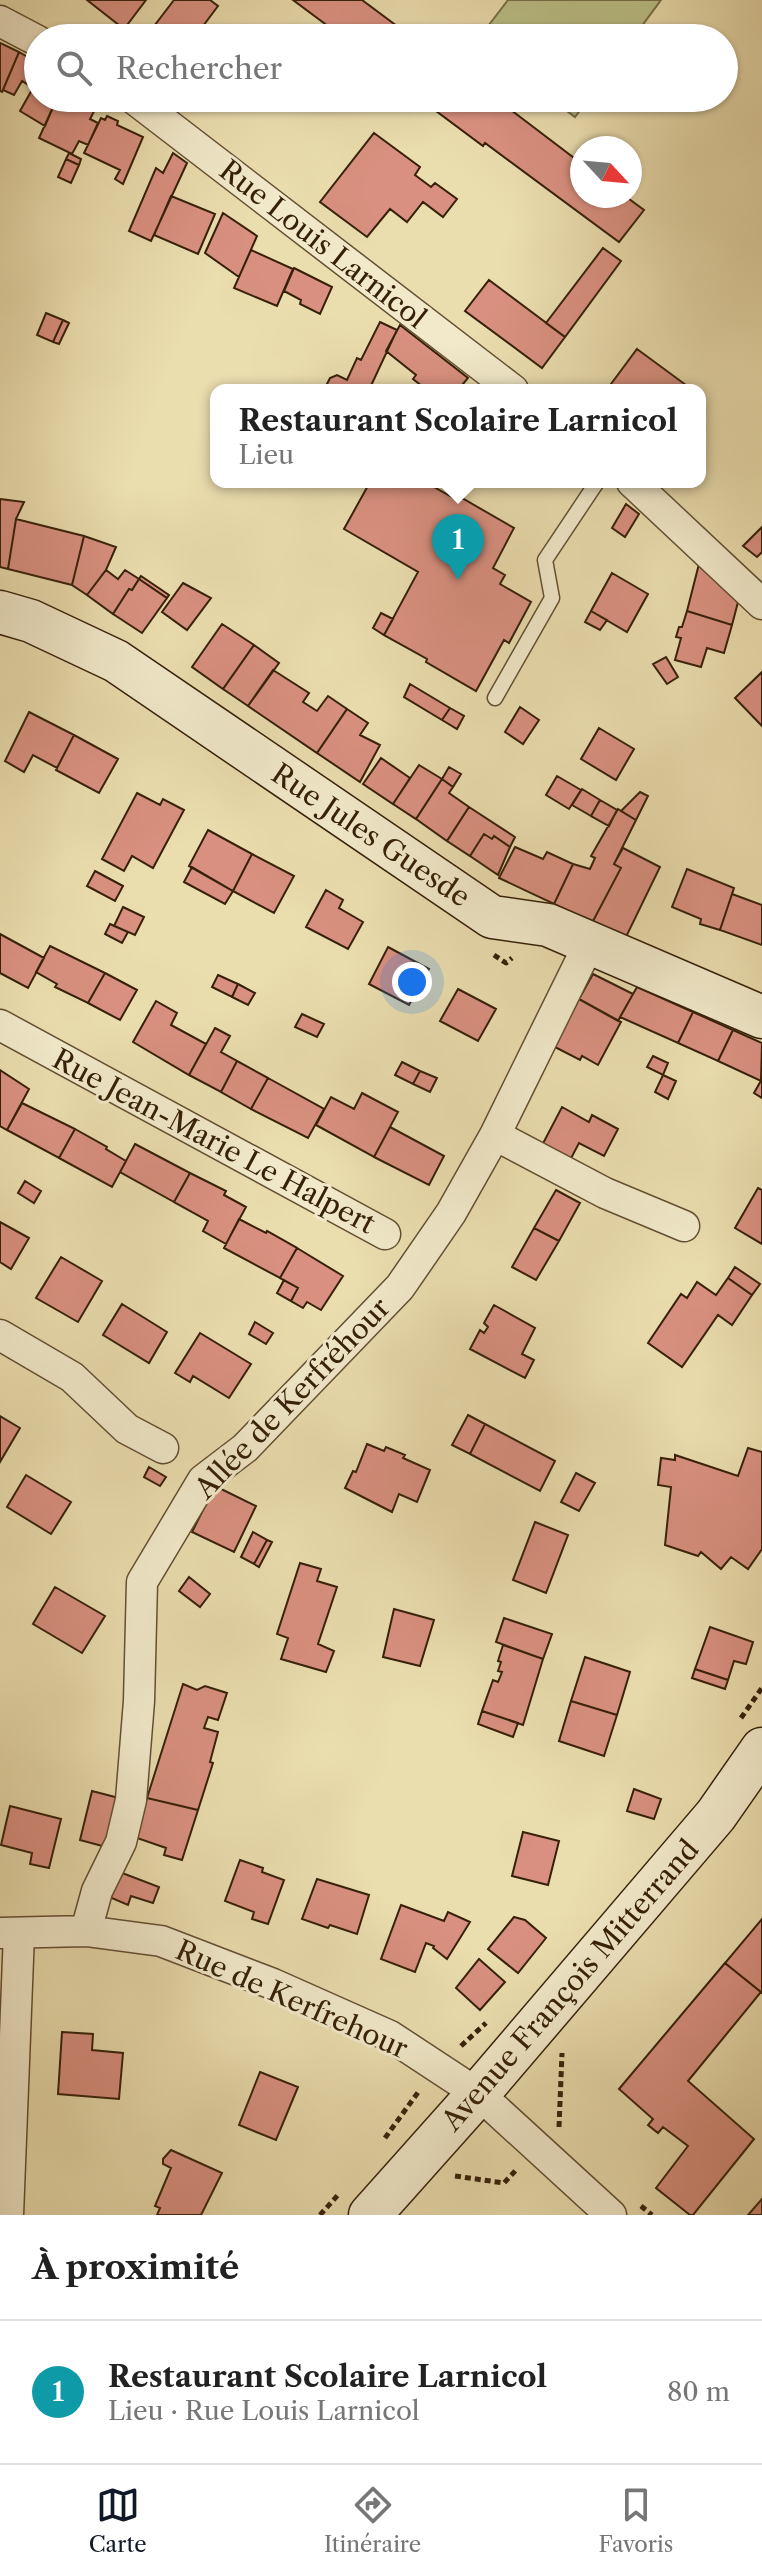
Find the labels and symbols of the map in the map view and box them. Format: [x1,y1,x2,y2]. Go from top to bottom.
north arrow [570,136,642,208]
street label: Rue Louis Larnicol [213,153,433,335]
pin: 1 [432,514,484,580]
street label: Rue Jules Guesde [265,756,477,914]
your location [392,962,432,1002]
street label: Rue Jean-Marie Le Halpert [47,1041,381,1241]
street label: Allée de Kerfréhour [187,1290,397,1506]
street label: Avenue François Mitterrand [434,1833,706,2138]
street label: Rue de Kerfrehour [171,1933,413,2066]

